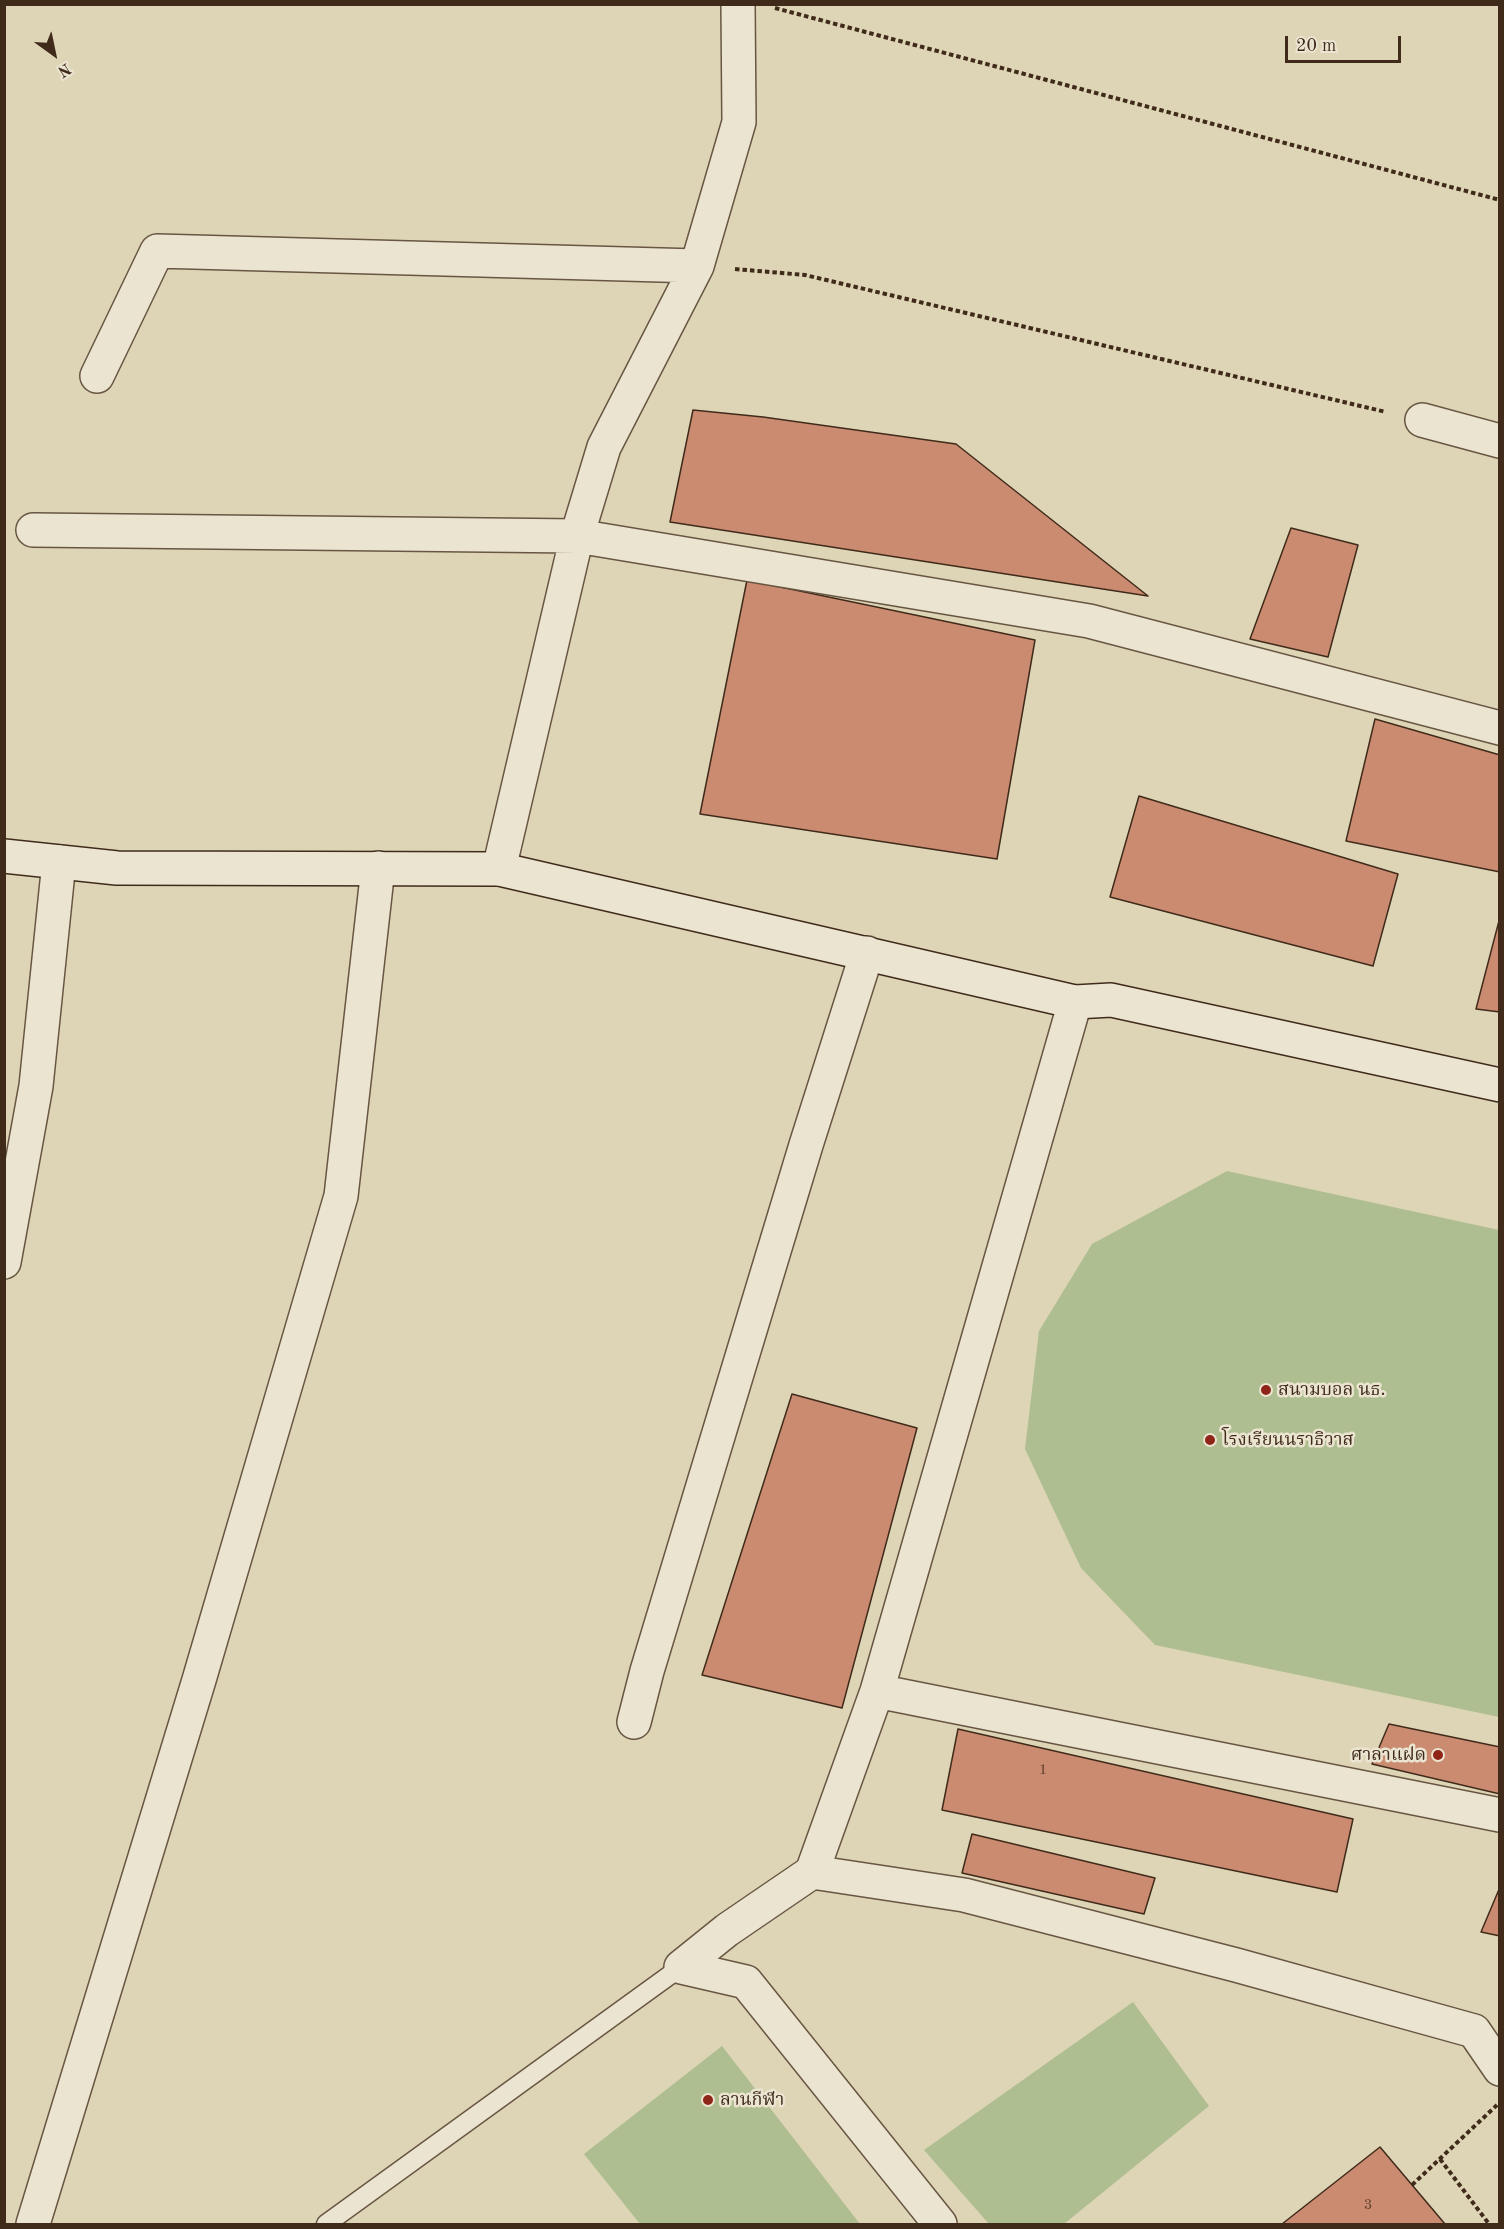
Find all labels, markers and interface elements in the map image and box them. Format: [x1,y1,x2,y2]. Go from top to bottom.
north arrow [24,24,84,84]
scale bar [1288,24,1404,62]
text: 20 m [1296,37,1336,55]
text: N [54,59,73,79]
place label: สนามบอล นธ. [1278,1379,1386,1401]
marker: สนามบอล นธ. [1259,1383,1273,1397]
place label: โรงเรียนนราธิวาส [1222,1429,1354,1451]
marker: โรงเรียนนราธิวาส [1203,1433,1217,1447]
place label: ศาลาแฝด [1351,1744,1426,1766]
marker: ศาลาแฝด [1431,1748,1445,1762]
house number: 1 [1039,1761,1047,1779]
place label: ลานกีฬา [720,2089,784,2111]
marker: ลานกีฬา [701,2093,715,2107]
house number: 3 [1364,2196,1372,2214]

